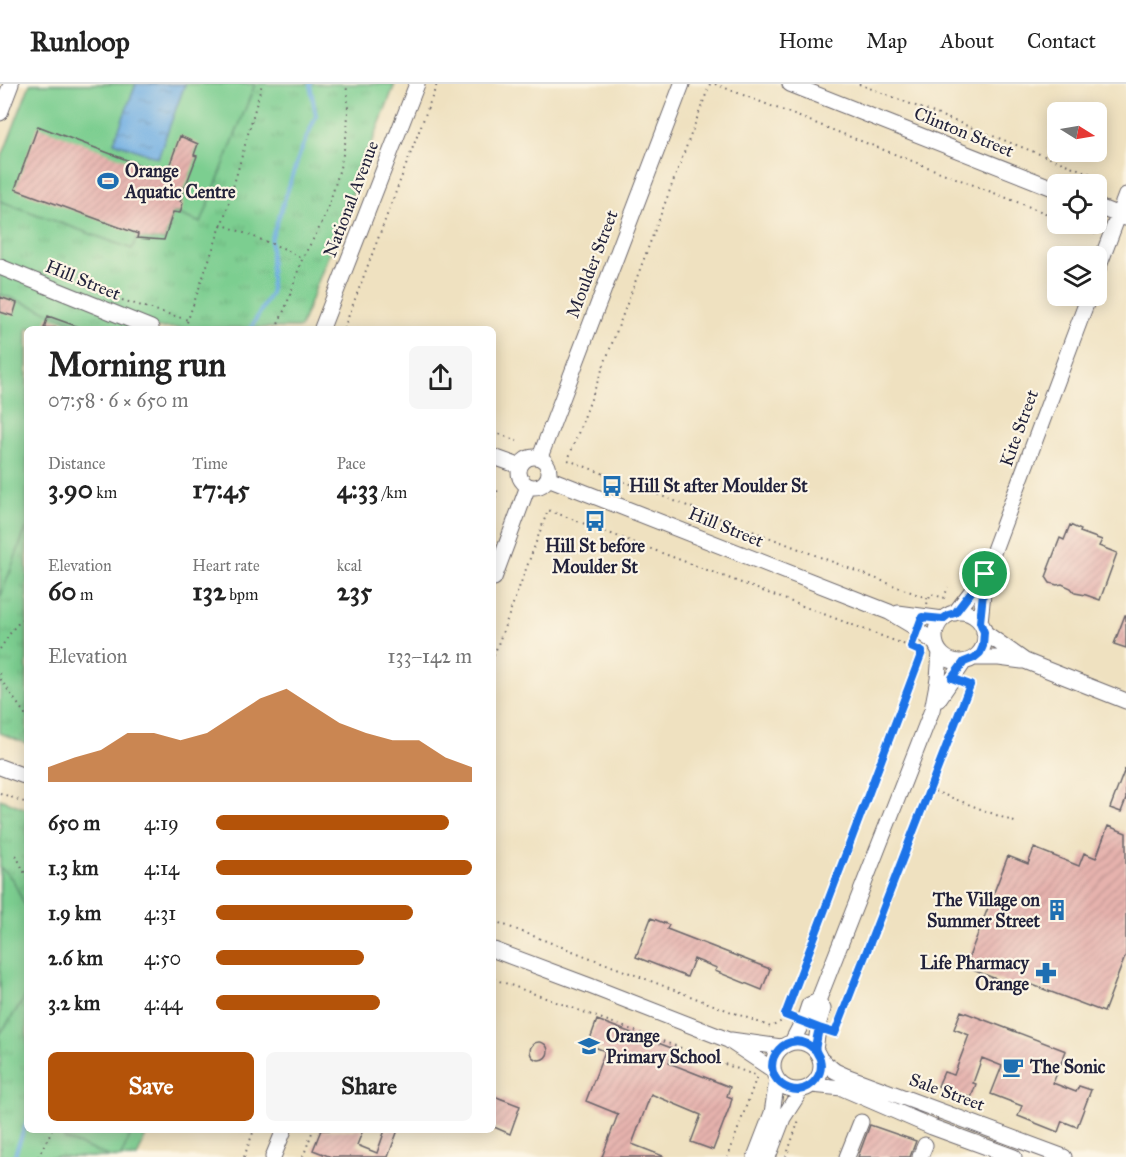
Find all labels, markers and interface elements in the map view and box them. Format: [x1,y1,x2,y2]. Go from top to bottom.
text: Runloop [30,24,130,59]
text: Home [778,28,833,54]
text: Map [866,28,907,54]
text: About [940,28,994,54]
text: Contact [1027,28,1096,54]
street label: Clinton Street [911,102,1018,162]
north arrow [1047,102,1107,162]
map controls [1047,102,1107,306]
street label: National Avenue [319,138,383,260]
place label: Orange Aquatic Centre [124,160,236,204]
sports icon: Orange Aquatic Centre [96,169,120,193]
button: locate [1047,174,1107,234]
street label: Moulder Street [561,206,623,321]
button: layers [1047,246,1107,306]
street label: Hill Street [42,255,124,305]
text: Morning run [48,345,226,385]
button: share [409,346,472,409]
street label: Kite Street [995,386,1043,469]
text: 07:58 · 6 × 650 m [48,388,189,412]
text: Distance [48,454,105,473]
text: Time [192,454,228,473]
text: Pace [337,454,366,473]
text: 3.90 [48,473,93,505]
text: 17:45 [192,473,250,505]
text: 4:33 [337,473,379,505]
bus stop icon: Hill St after Moulder St [600,474,624,498]
place label: Hill St after Moulder St [629,475,808,497]
text: km [93,483,117,502]
text: /km [379,483,407,502]
street label: Hill Street [685,502,767,552]
bus stop icon: Hill St before Moulder St [583,509,607,533]
place label: Hill St before Moulder St [545,535,646,578]
pin [959,548,1010,599]
text: Elevation [48,556,112,575]
text: Heart rate [192,556,260,575]
text: kcal [337,556,362,575]
icon: arrive [968,557,1001,590]
text: 60 [48,575,76,607]
text: 132 [192,575,226,607]
text: 235 [337,575,372,607]
text: m [76,585,93,604]
text: bpm [226,585,258,604]
text: Elevation [48,644,127,668]
text: 133–142 m [388,644,472,668]
text: 650 m [48,811,100,835]
text: 4:19 [144,811,179,835]
text: 1.3 km [48,856,98,880]
text: 4:14 [144,856,179,880]
place label: The Village on Summer Street [927,889,1041,932]
building icon: The Village on Summer Street [1045,898,1069,922]
text: 1.9 km [48,901,101,925]
text: 4:31 [144,901,176,925]
text: 2.6 km [48,946,103,970]
text: 4:50 [144,946,181,970]
place label: Life Pharmacy Orange [920,952,1031,996]
pharmacy icon: Life Pharmacy Orange [1034,961,1058,985]
text: 3.2 km [48,991,100,1015]
text: 4:44 [144,991,182,1015]
place label: Orange Primary School [606,1025,722,1069]
school or university icon: Orange Primary School [577,1034,601,1058]
button: Save [48,1052,254,1121]
button: Share [266,1052,472,1121]
cafe icon: The Sonic [1001,1055,1025,1079]
place label: The Sonic [1029,1056,1106,1078]
street label: Sale Street [906,1068,988,1116]

